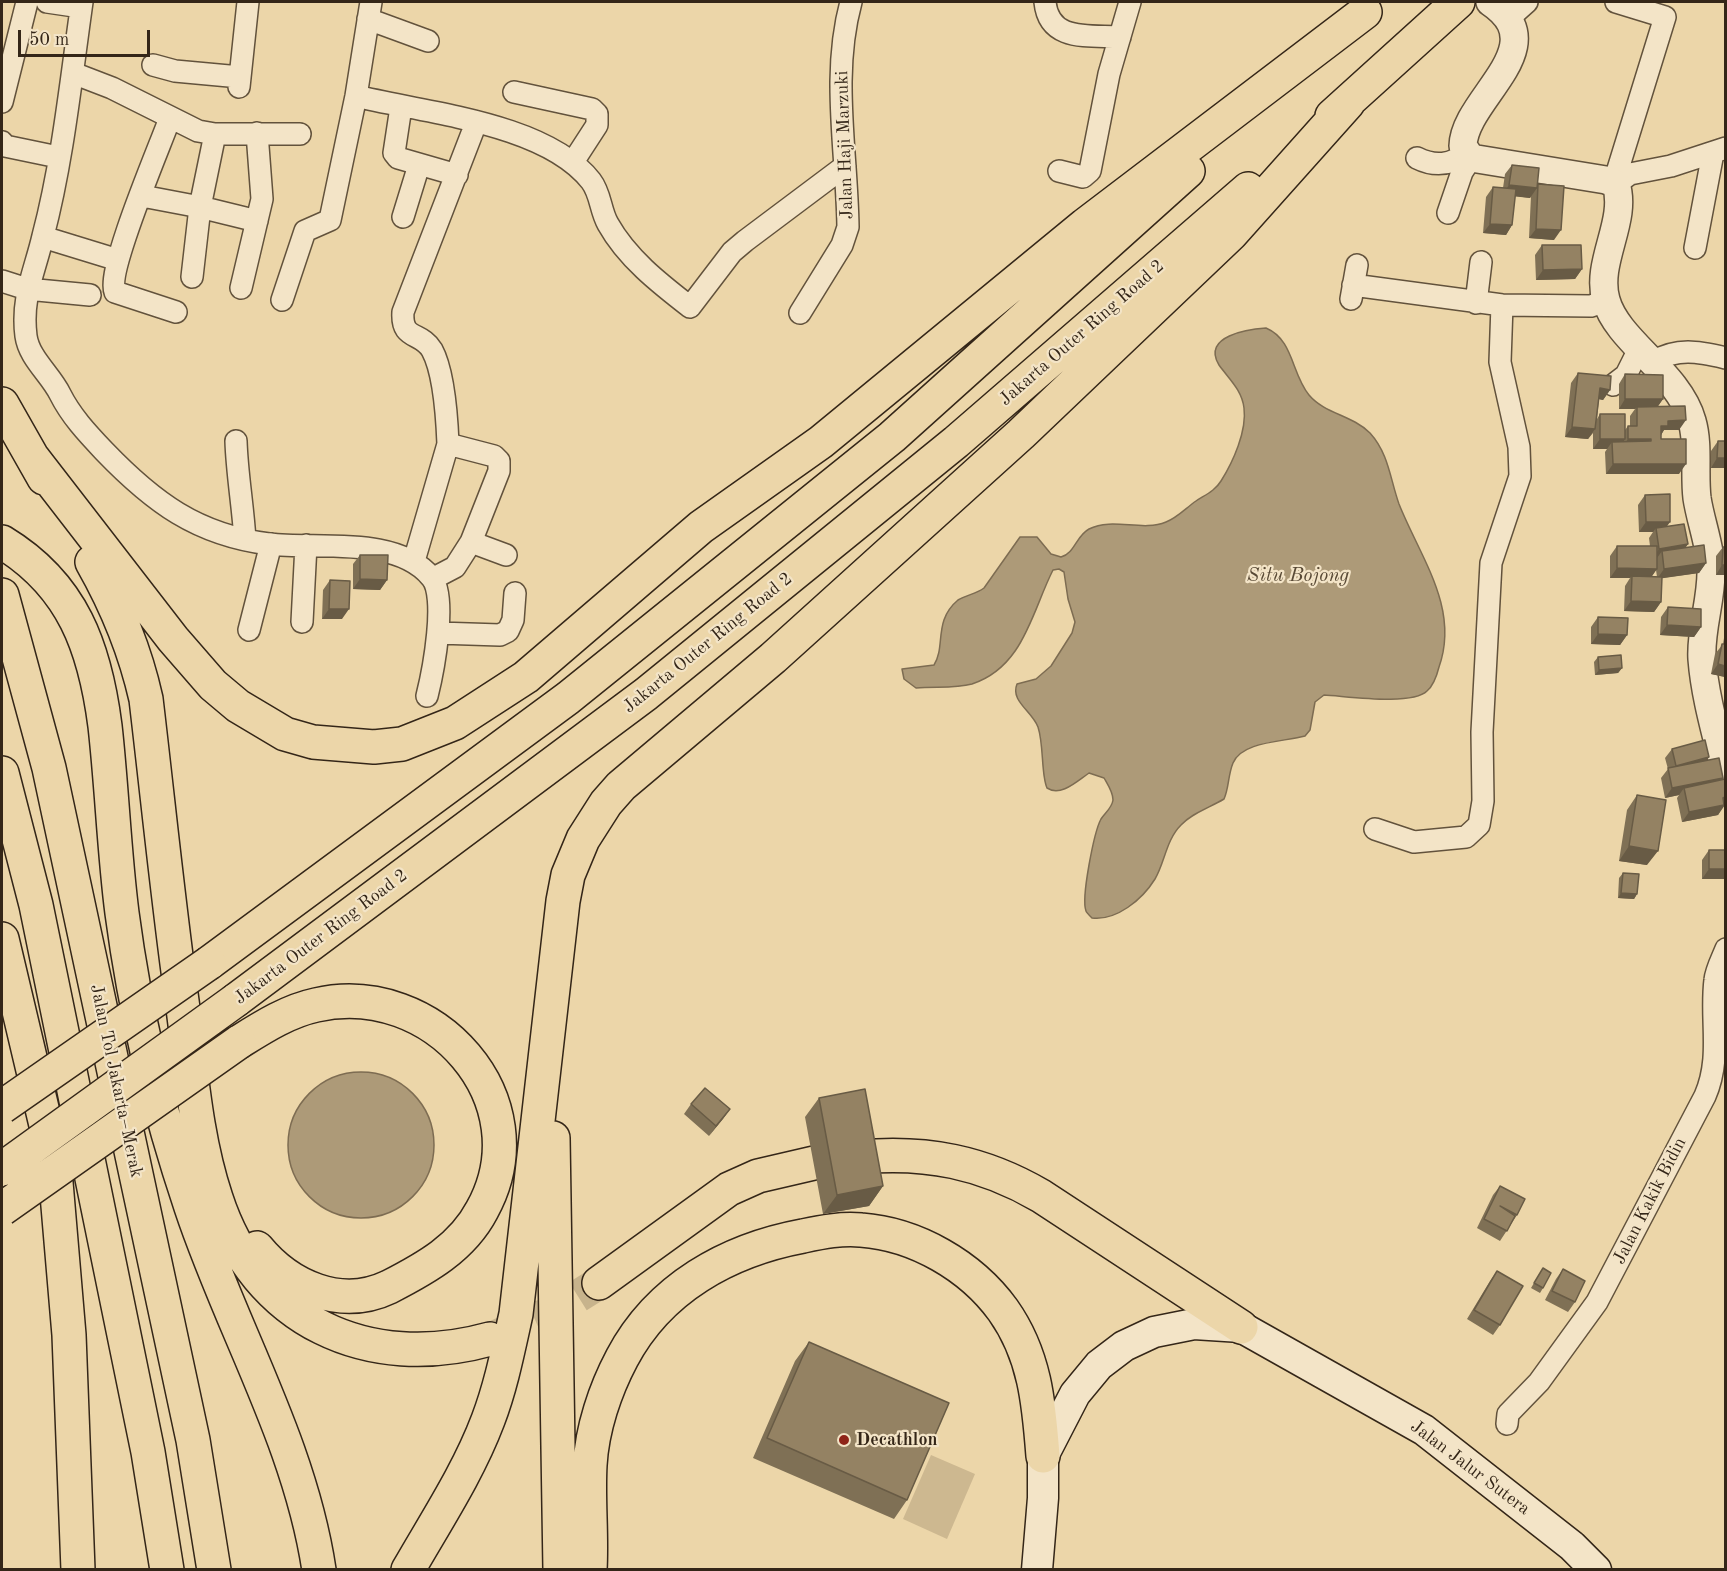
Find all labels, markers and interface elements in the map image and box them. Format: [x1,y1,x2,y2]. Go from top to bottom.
scale bar [21,18,153,56]
text: 50 m [29,31,69,49]
street label: Jalan Haji Marzuki [832,70,858,220]
street label: Jakarta Outer Ring Road 2 [995,255,1169,411]
water label: Situ Bojong [1247,564,1349,588]
street label: Jakarta Outer Ring Road 2 [619,568,797,718]
street label: Jakarta Outer Ring Road 2 [230,865,412,1009]
street label: Jalan Tol Jakarta–Merak [85,982,147,1180]
street label: Jalan Kakik Bidin [1609,1134,1691,1268]
street label: Jalan Jalur Sutera [1406,1416,1534,1520]
place label: Decathlon [856,1429,937,1451]
marker: Decathlon [837,1433,851,1447]

